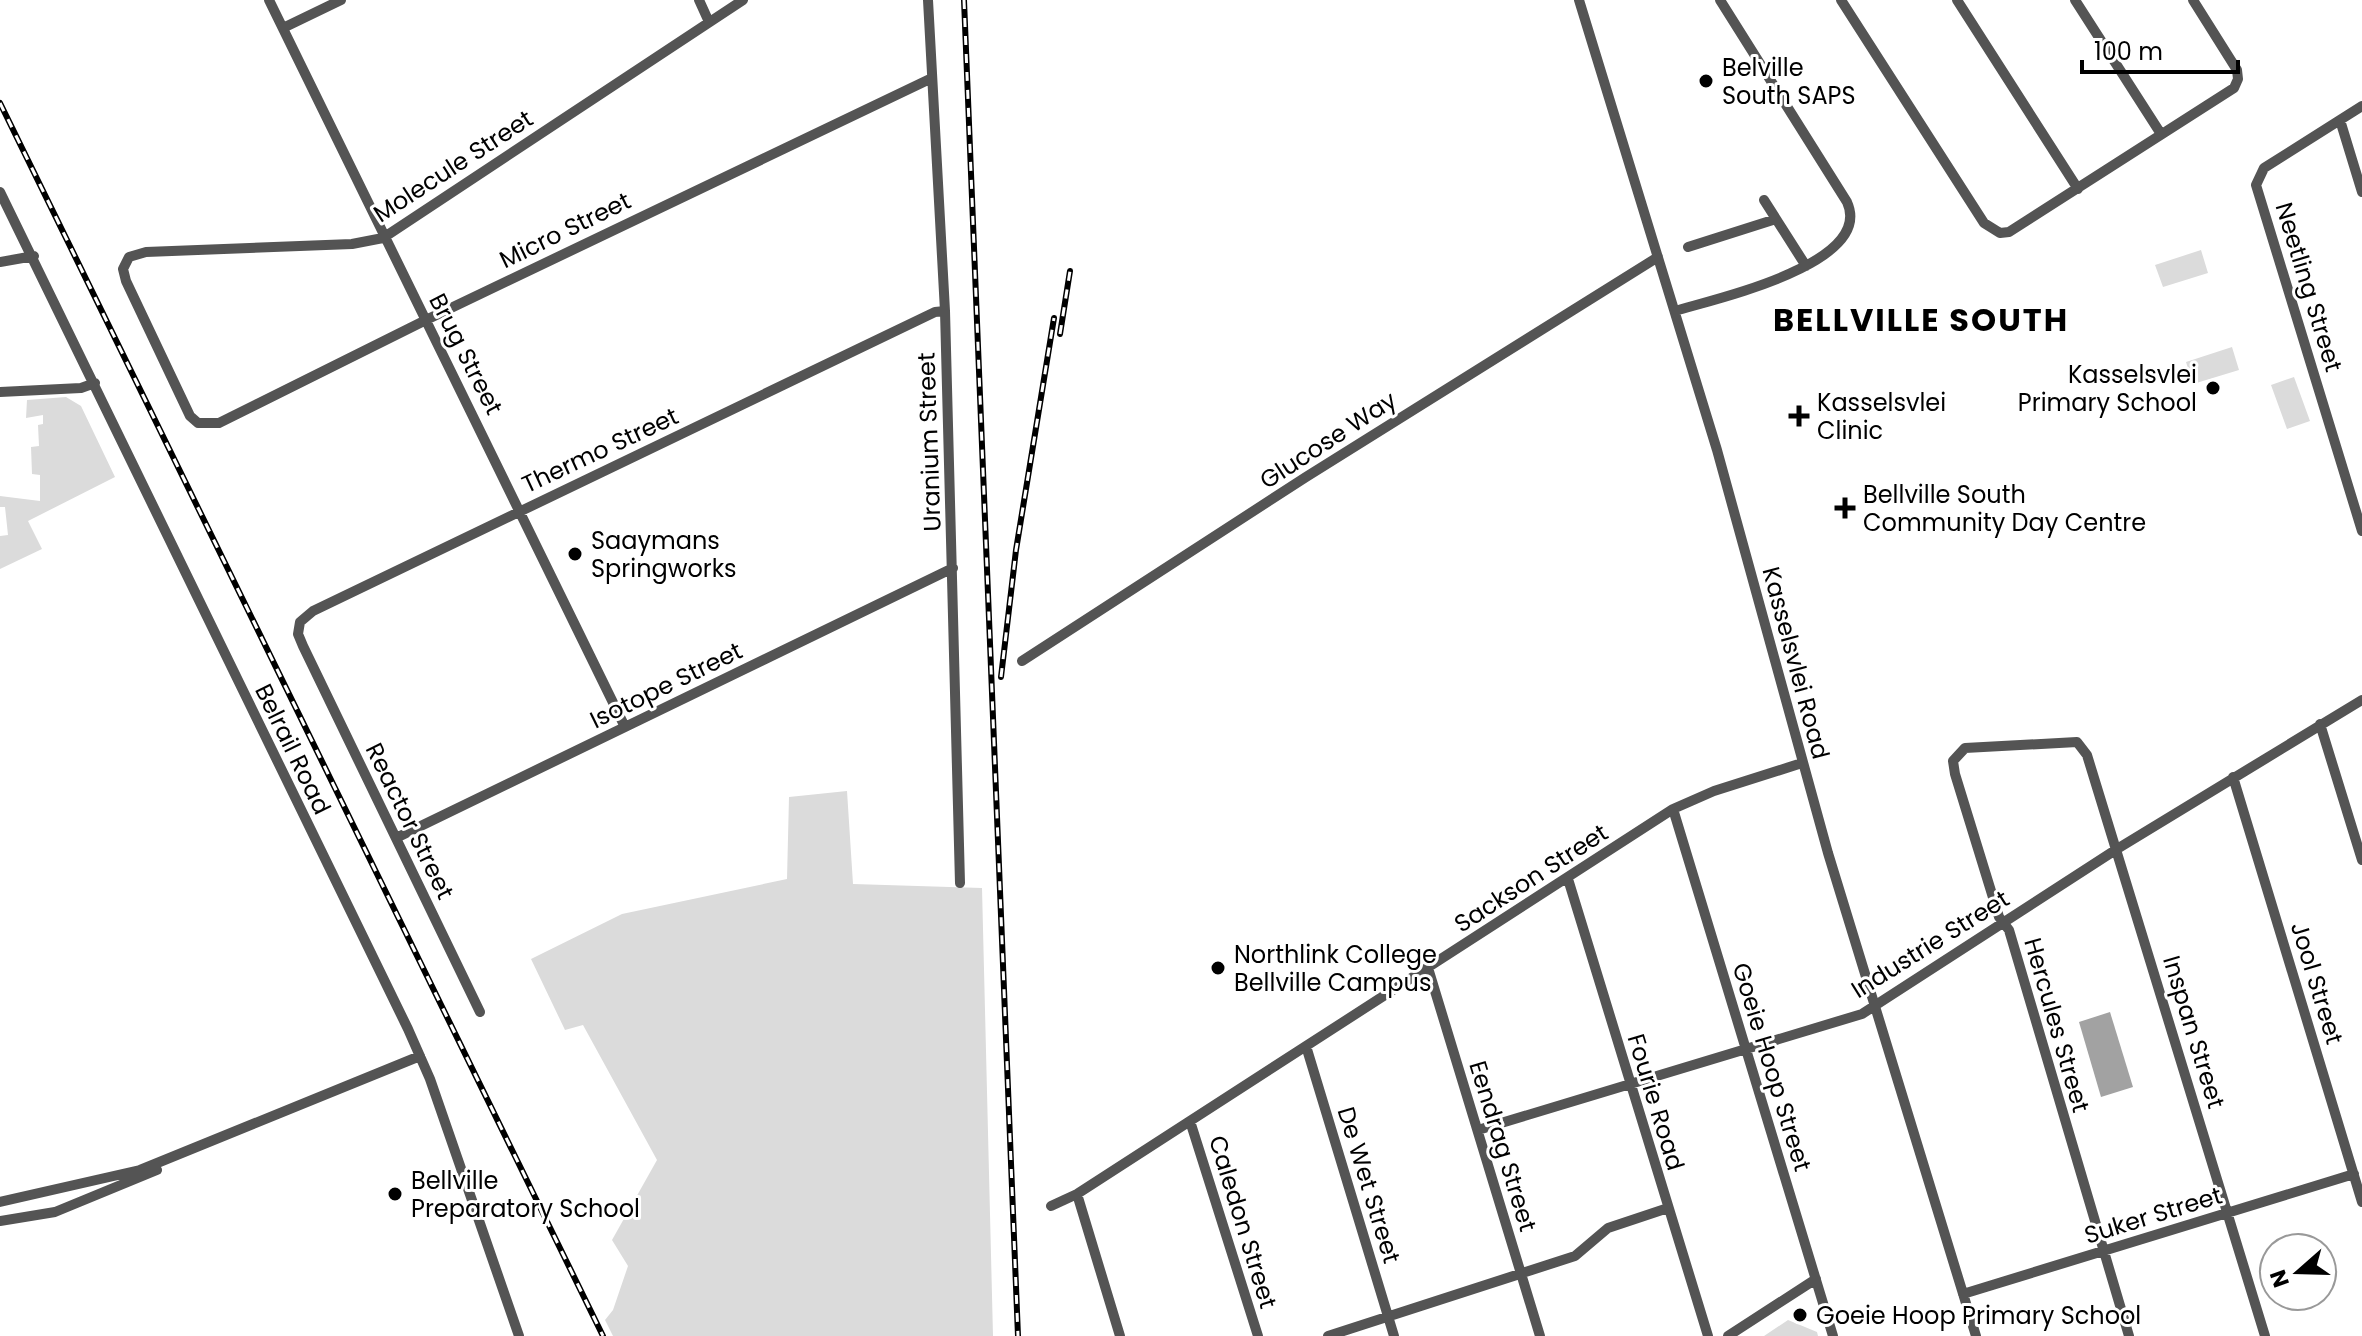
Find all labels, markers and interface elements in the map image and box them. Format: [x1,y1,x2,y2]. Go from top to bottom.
scale bar [2082,24,2238,74]
text: 100 m [2094,35,2163,68]
place label: Belville South SAPS [1722,51,1856,112]
marker: Belville South SAPS [1697,72,1715,90]
street label: Molecule Street [367,102,539,230]
street label: Micro Street [494,184,636,276]
street label: Neetling Street [2268,198,2350,376]
street label: Brug Street [421,288,511,420]
district label: BELLVILLE SOUTH [1773,297,2069,342]
street label: Uranium Street [909,352,949,532]
place label: Kasselsvlei Primary School [2018,358,2197,419]
marker: Kasselsvlei Primary School [2204,379,2222,397]
street label: Glucose Way [1253,383,1403,497]
place label: Kasselsvlei Clinic [1817,386,1946,447]
street label: Thermo Street [516,399,684,501]
marker: Kasselsvlei Clinic [1788,405,1810,427]
place label: Bellville South Community Day Centre [1863,478,2146,539]
marker: Bellville South Community Day Centre [1834,497,1856,519]
place label: Saaymans Springworks [591,524,737,585]
marker: Saaymans Springworks [566,545,584,563]
street label: Kasselsvlei Road [1754,563,1838,763]
street label: Isotope Street [584,634,748,736]
street label: Belrail Road [247,678,339,820]
street label: Reactor Street [358,737,462,905]
street label: Sackson Street [1448,816,1614,940]
street label: Industrie Street [1845,882,2015,1006]
street label: Jool Street [2283,918,2351,1048]
street label: Hercules Street [2016,934,2098,1116]
place label: Northlink College Bellville Campus [1234,938,1437,999]
street label: Inspan Street [2155,951,2233,1113]
marker: Northlink College Bellville Campus [1209,959,1227,977]
street label: Goeie Hoop Street [1725,959,1819,1175]
street label: Fourie Road [1620,1030,1692,1174]
street label: Eendrag Street [1461,1057,1545,1235]
street label: De Wet Street [1330,1103,1408,1267]
street label: Caledon Street [1201,1132,1285,1312]
place label: Bellville Preparatory School [411,1164,640,1225]
street label: Suker Street [2080,1178,2226,1252]
marker: Bellville Preparatory School [386,1185,404,1203]
north arrow [2258,1232,2338,1312]
text: N [2262,1266,2297,1292]
place label: Goeie Hoop Primary School [1816,1299,2141,1332]
marker: Goeie Hoop Primary School [1791,1306,1809,1324]

